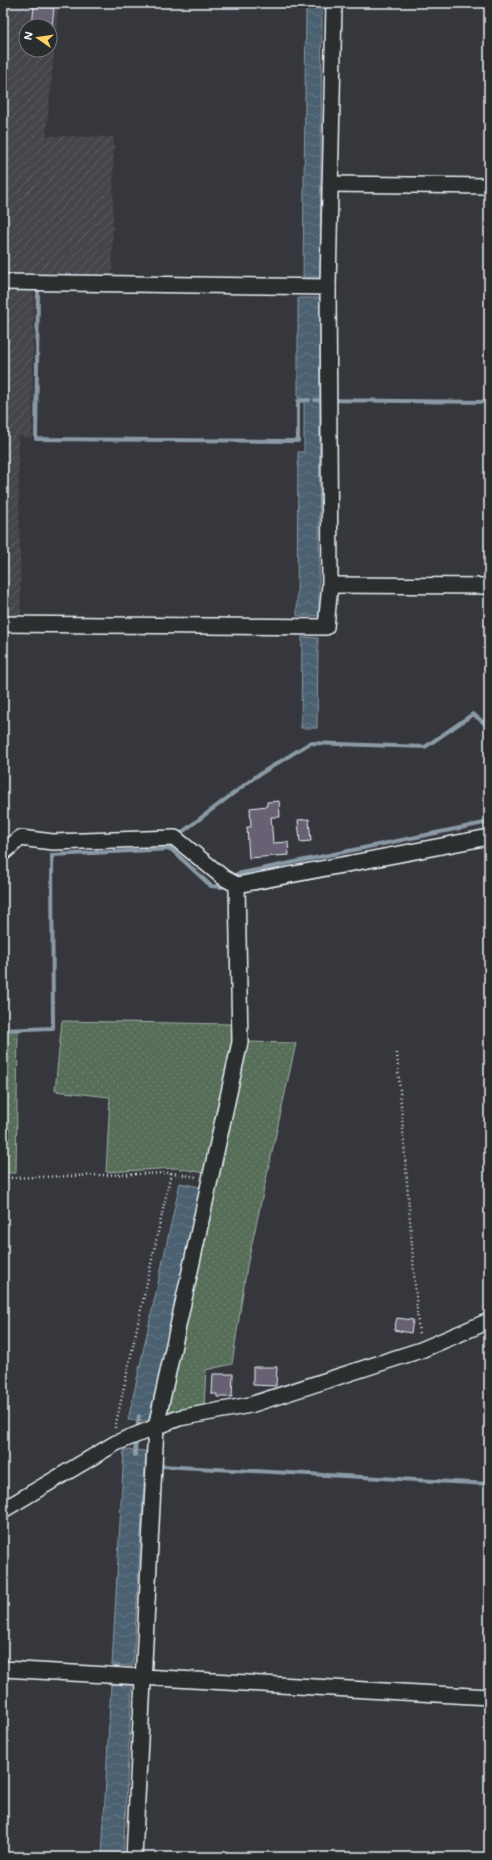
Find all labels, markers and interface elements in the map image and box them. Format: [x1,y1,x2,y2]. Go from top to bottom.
north arrow [18,18,58,58]
text: N [20,30,36,41]

